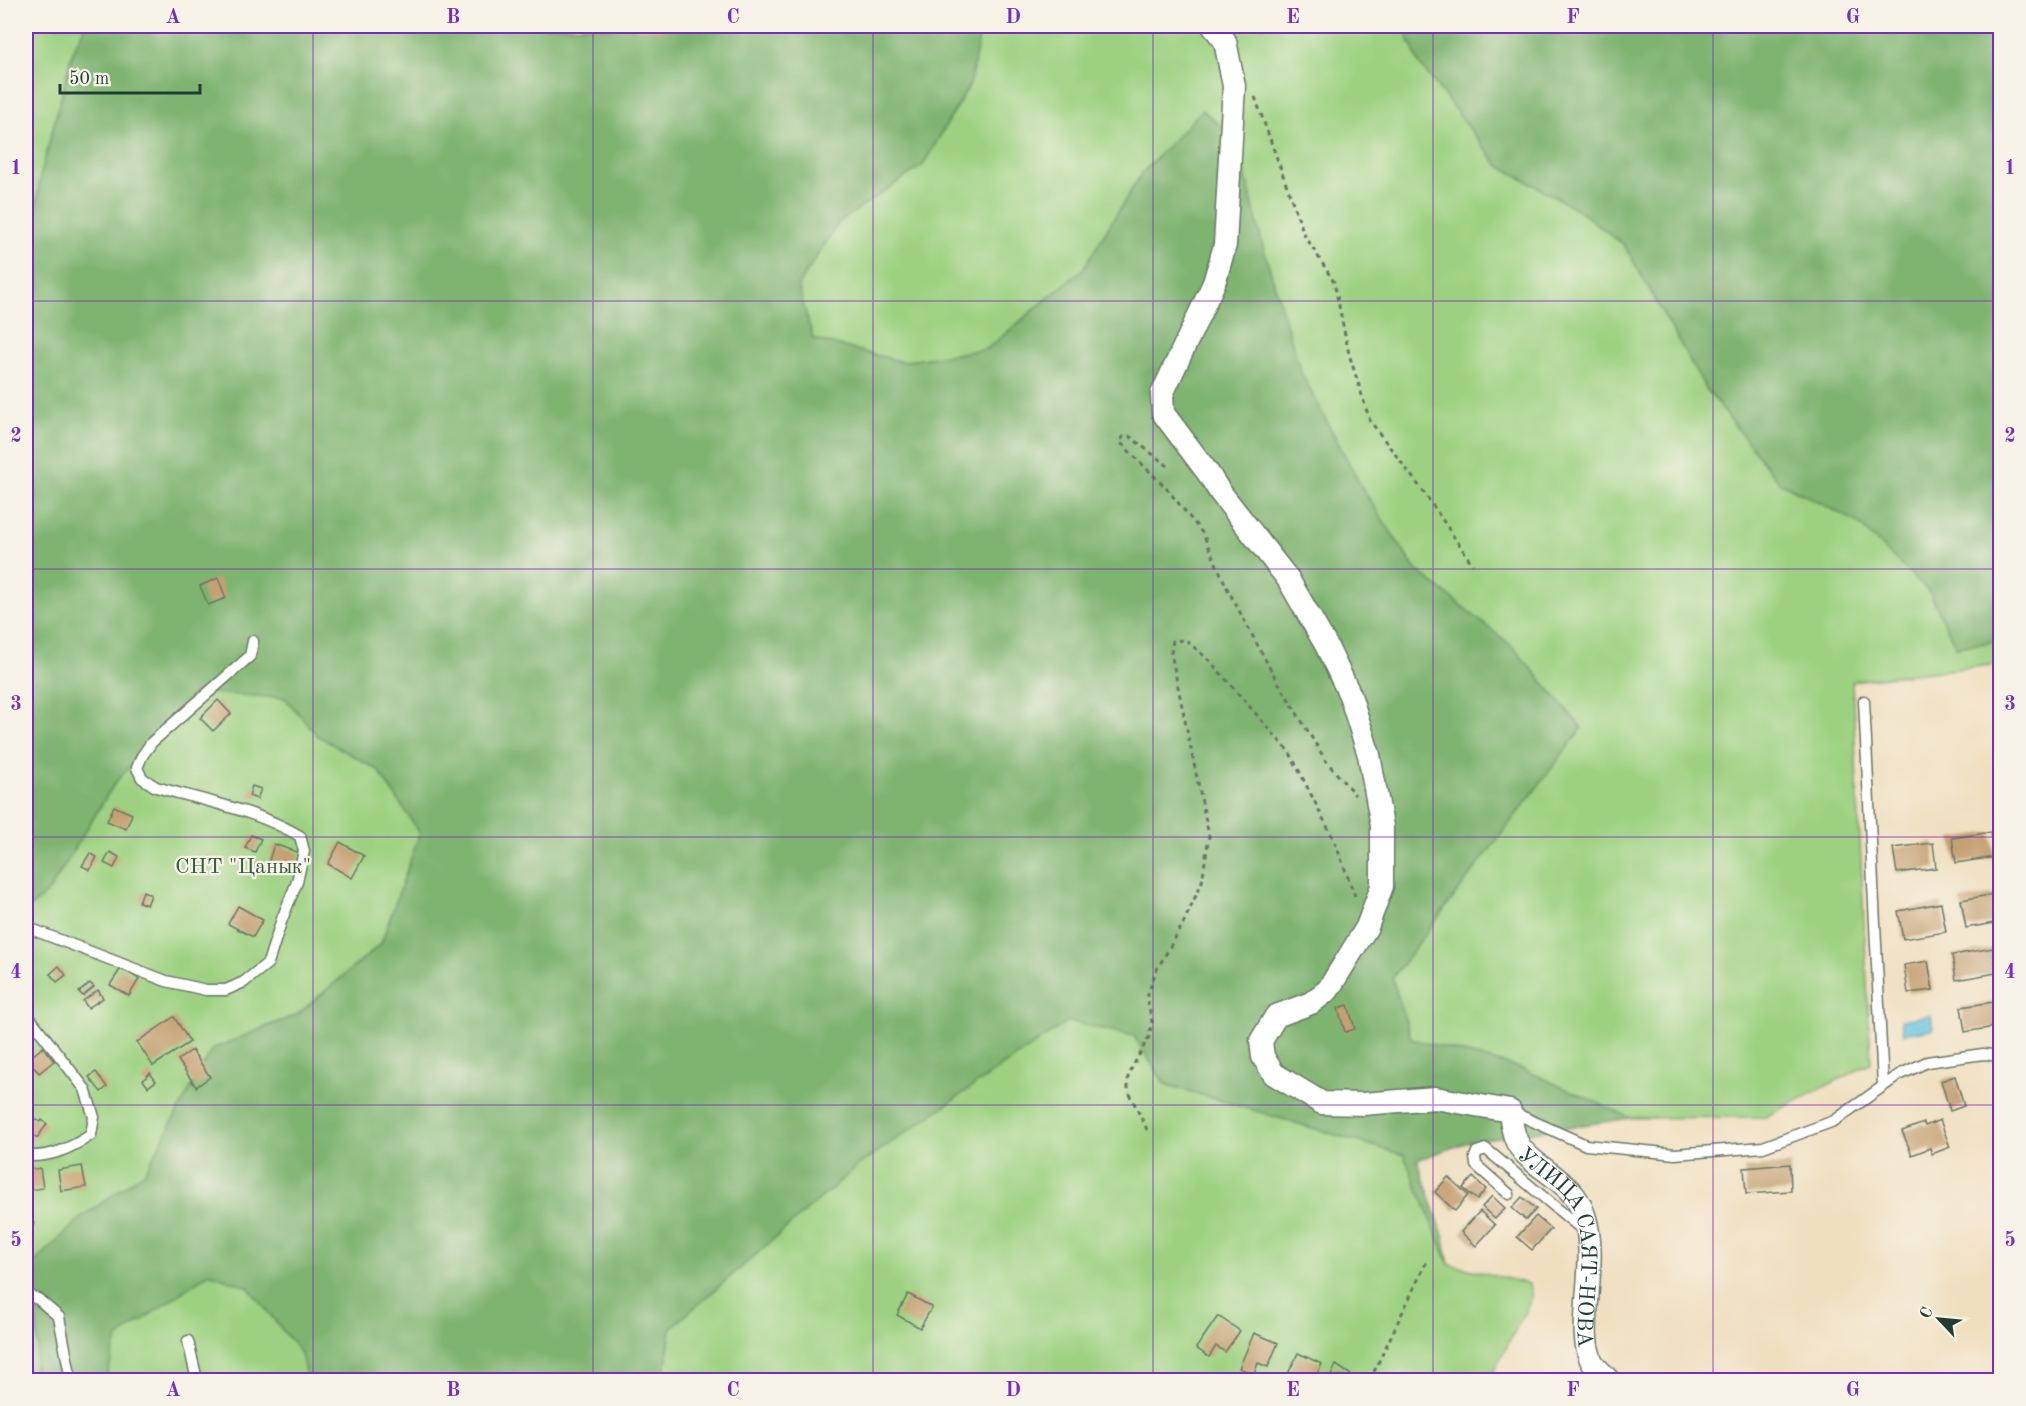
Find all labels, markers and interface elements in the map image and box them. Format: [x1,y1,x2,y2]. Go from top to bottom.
text: A [165,8,181,28]
text: B [446,8,460,28]
text: C [726,8,740,28]
text: D [1005,8,1021,28]
text: E [1286,8,1300,28]
text: F [1566,8,1580,28]
text: G [1846,8,1860,28]
scale bar [60,57,200,95]
text: 50 m [69,70,109,88]
text: 1 [10,159,22,179]
text: 1 [2004,159,2016,179]
text: 2 [10,427,22,447]
text: 2 [2004,427,2016,447]
text: 3 [10,695,22,715]
text: 3 [2004,695,2016,715]
park label: СНТ "Цанык" [175,856,311,878]
text: 4 [10,963,22,983]
text: 4 [2004,963,2016,983]
street label: УЛИЦА САЯТ-НОВА [1513,1144,1599,1349]
text: 5 [10,1230,22,1251]
text: 5 [2004,1230,2016,1251]
north arrow [1909,1289,1969,1349]
text: С [1918,1305,1937,1322]
text: A [165,1381,181,1401]
text: B [446,1381,460,1401]
text: C [726,1381,740,1401]
text: D [1005,1381,1021,1401]
text: E [1286,1381,1300,1401]
text: F [1566,1381,1580,1401]
text: G [1846,1381,1860,1401]

